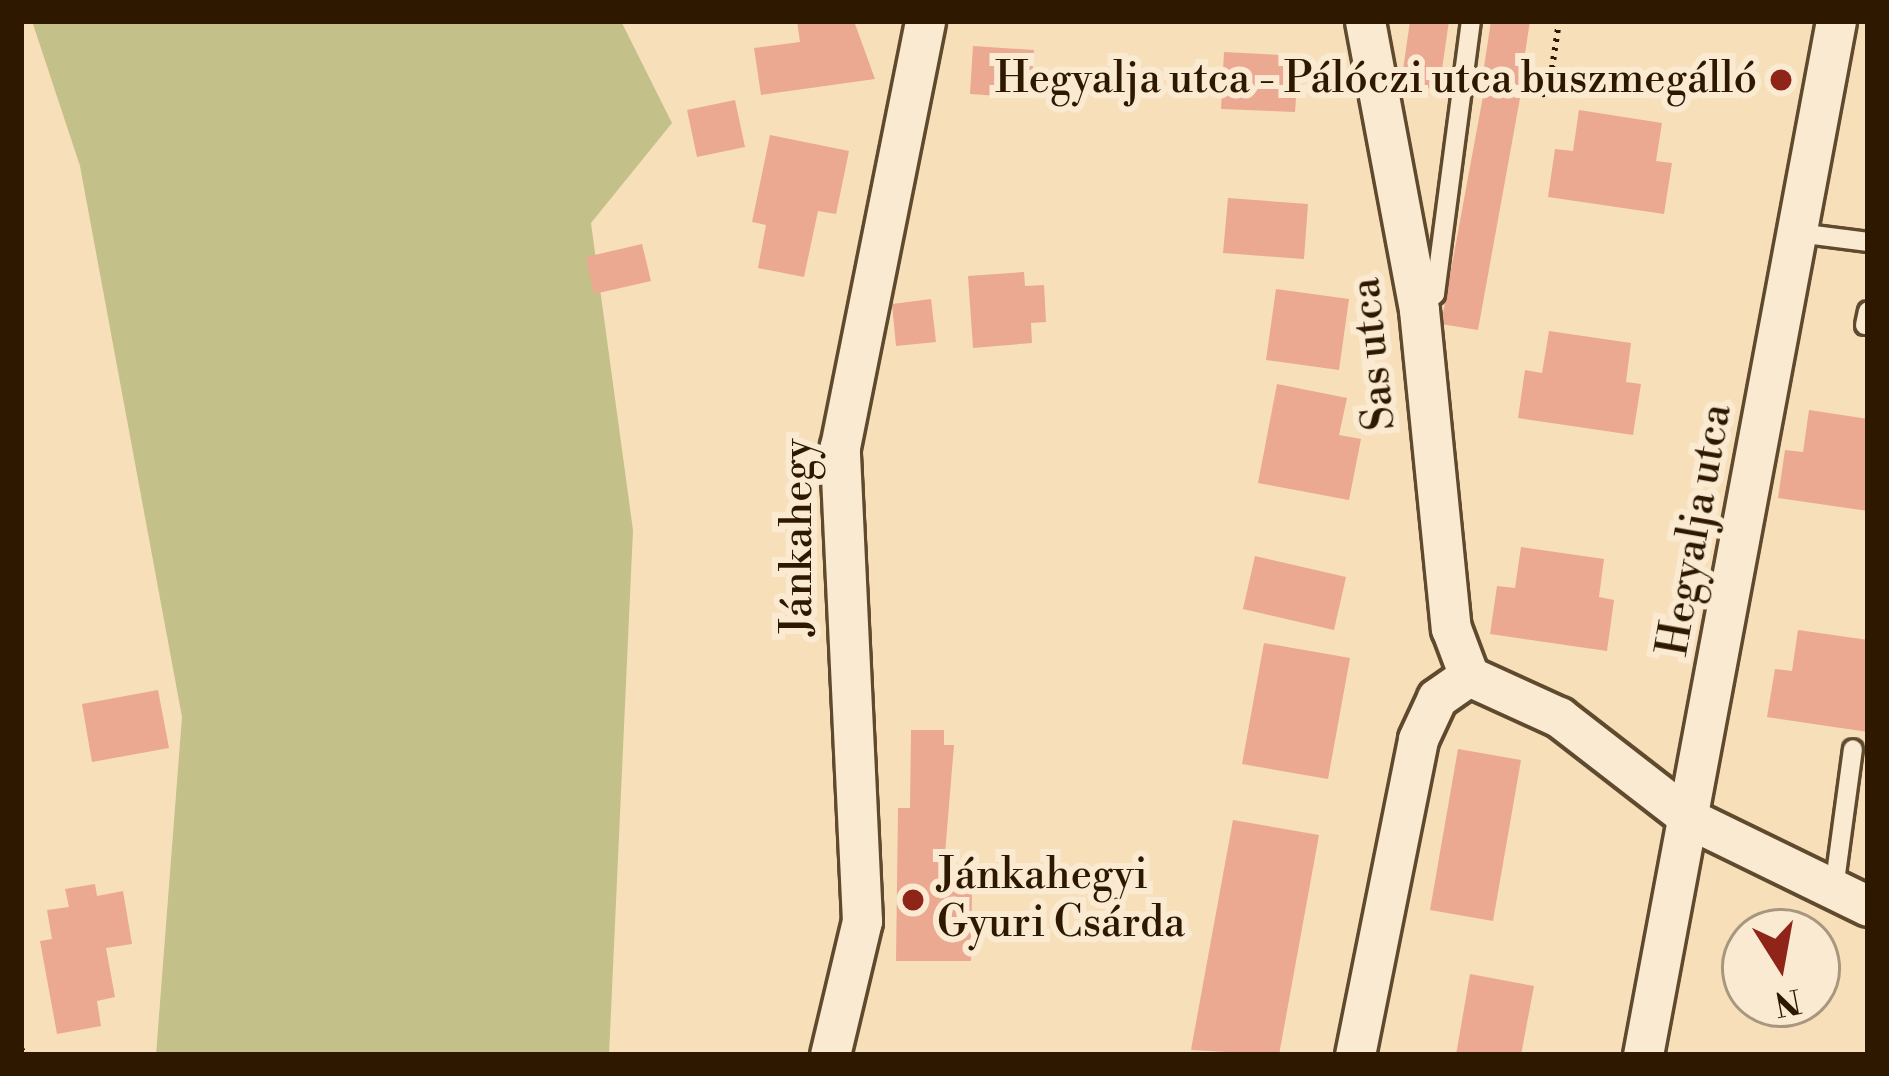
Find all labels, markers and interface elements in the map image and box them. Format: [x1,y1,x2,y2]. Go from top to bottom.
place label: Hegyalja utca - Pálóczi utca buszmegálló [995,55,1757,105]
marker: Hegyalja utca - Pálóczi utca buszmegálló [1768,67,1794,93]
street label: Sas utca [1341,275,1407,433]
street label: Hegyalja utca [1649,400,1743,660]
street label: Jánkahegy [774,438,824,636]
place label: Jánkahegyi Gyuri Csárda [937,851,1185,950]
marker: Jánkahegyi Gyuri Csárda [900,887,926,913]
north arrow [1721,908,1841,1028]
text: N [1771,978,1804,1023]

